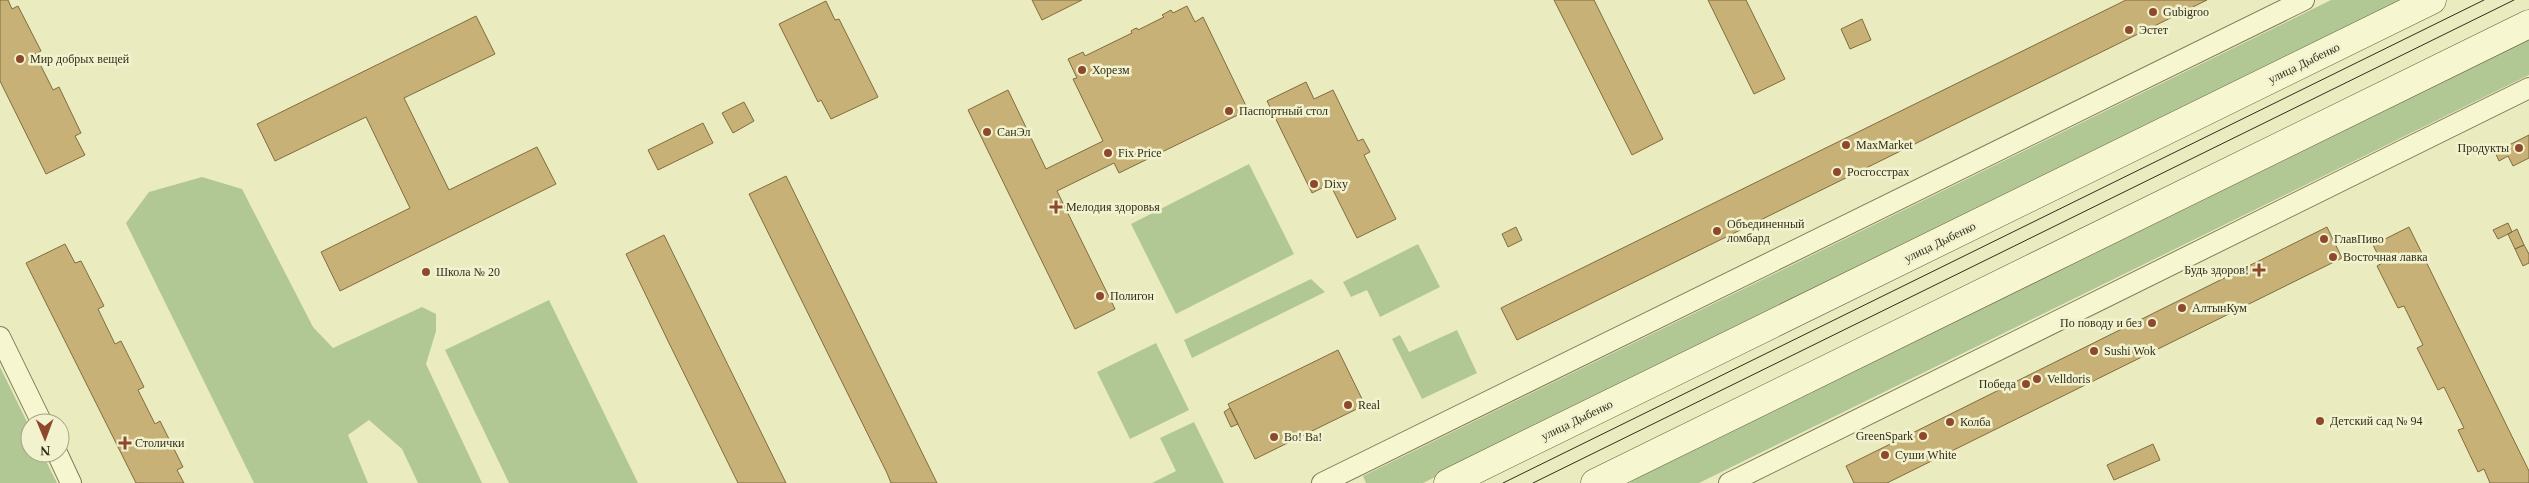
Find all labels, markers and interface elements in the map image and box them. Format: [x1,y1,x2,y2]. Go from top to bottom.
place label: Gubigroo [2163,5,2209,19]
marker: Gubigroo [2147,6,2159,18]
place label: Эстет [2139,23,2169,37]
marker: Эстет [2123,24,2135,36]
street label: улица Дыбенко [2266,40,2342,86]
place label: Мир добрых вещей [30,52,130,66]
marker: Мир добрых вещей [14,53,26,65]
place label: Хорезм [1092,63,1130,77]
marker: Хорезм [1076,64,1088,76]
place label: Паспортный стол [1239,104,1328,118]
marker: Паспортный стол [1223,105,1235,117]
place label: СанЭл [997,125,1031,139]
marker: СанЭл [981,126,993,138]
place label: MaxMarket [1856,138,1913,152]
marker: MaxMarket [1840,139,1852,151]
place label: Продукты [2458,141,2509,155]
marker: Продукты [2513,142,2525,154]
place label: Fix Price [1118,146,1162,160]
marker: Fix Price [1102,147,1114,159]
place label: Росгосстрах [1847,165,1909,179]
marker: Росгосстрах [1831,166,1843,178]
place label: Dixy [1324,177,1348,191]
marker: Dixy [1308,178,1320,190]
place label: Мелодия здоровья [1066,200,1160,214]
marker: Мелодия здоровья [1050,201,1062,213]
place label: Объединенный ломбард [1727,217,1805,245]
street label: улица Дыбенко [1902,219,1978,265]
marker: Объединенный ломбард [1711,225,1723,237]
place label: ГлавПиво [2334,232,2384,246]
marker: ГлавПиво [2318,233,2330,245]
place label: Восточная лавка [2343,250,2428,264]
marker: Восточная лавка [2327,251,2339,263]
place label: Будь здоров! [2184,263,2249,277]
marker: Будь здоров! [2253,264,2265,276]
place label: Школа № 20 [436,265,500,279]
marker: Школа № 20 [420,266,432,278]
place label: Полигон [1110,289,1155,303]
marker: Полигон [1094,290,1106,302]
place label: АлтынКум [2192,301,2247,315]
marker: АлтынКум [2176,302,2188,314]
place label: По поводу и без [2060,316,2142,330]
marker: По поводу и без [2146,317,2158,329]
place label: Sushi Wok [2104,344,2156,358]
marker: Sushi Wok [2088,345,2100,357]
place label: Velldoris [2047,372,2091,386]
marker: Velldoris [2031,373,2043,385]
place label: Победа [1979,377,2017,391]
marker: Победа [2020,378,2032,390]
street label: улица Дыбенко [1539,397,1615,443]
place label: Real [1358,398,1381,412]
marker: Real [1342,399,1354,411]
north arrow [20,413,70,463]
place label: Детский сад № 94 [2330,414,2422,428]
place label: Колба [1960,415,1991,429]
marker: Детский сад № 94 [2314,415,2326,427]
marker: Колба [1944,416,1956,428]
place label: GreenSpark [1856,429,1913,443]
place label: Во! Ва! [1284,430,1322,444]
marker: GreenSpark [1917,430,1929,442]
marker: Во! Ва! [1268,431,1280,443]
place label: Столички [135,436,185,450]
marker: Столички [119,437,131,449]
text: N [40,443,50,458]
place label: Суши White [1895,448,1957,462]
marker: Суши White [1879,449,1891,461]

